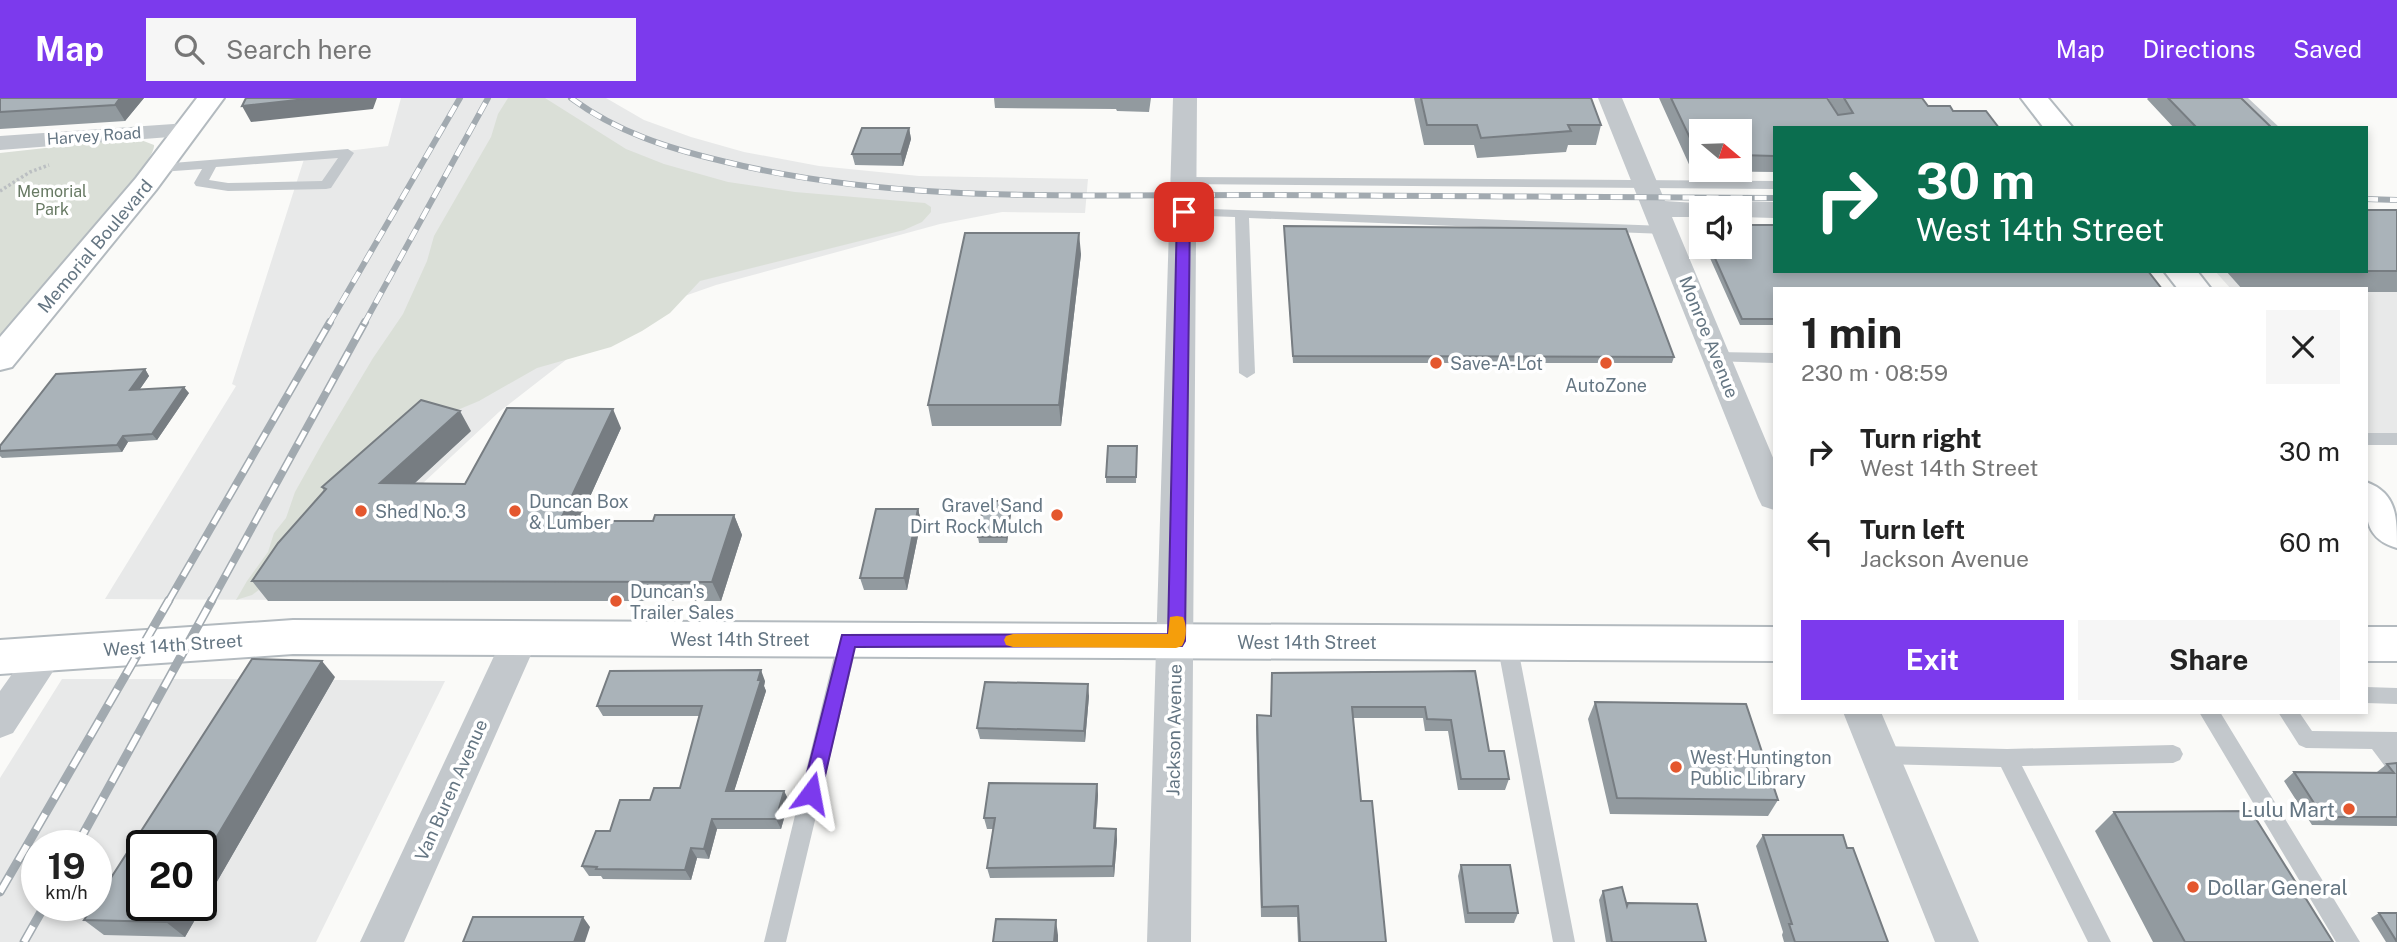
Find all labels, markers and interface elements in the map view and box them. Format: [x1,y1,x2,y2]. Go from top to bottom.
search box [146,18,636,81]
text: Map [35,30,104,68]
icon: search [170,30,208,68]
text: Search here [226,34,372,65]
text: Map [2056,35,2105,63]
text: Directions [2143,35,2255,63]
text: Saved [2293,35,2362,63]
north arrow [1689,119,1752,182]
map controls [1689,119,1752,259]
street label: Harvey Road [46,123,142,149]
text: 30 m [1916,152,2035,210]
icon: right [1801,154,1892,245]
street label: Memorial Boulevard [33,175,157,317]
park label: Memorial Park [17,182,87,219]
pin [1154,182,1214,242]
icon: arrive [1165,193,1203,231]
button: sound [1689,196,1752,259]
text: West 14th Street [1916,211,2164,248]
street label: Monroe Avenue [1675,273,1743,401]
text: 1 min [1801,308,1902,357]
button: close [2266,310,2340,384]
place label: Save-A-Lot [1450,353,1543,374]
marker: Save-A-Lot [1428,355,1444,371]
marker: AutoZone [1598,355,1614,371]
text: 230 m · 08:59 [1801,359,1948,386]
place label: AutoZone [1565,375,1647,396]
text: Turn right [1860,423,1982,454]
icon: right [1801,433,1839,471]
text: 30 m [2279,436,2340,467]
text: West 14th Street [1860,454,2039,481]
place label: Duncan Box & Lumber [529,491,629,533]
place label: Gravel Sand Dirt Rock Mulch [910,495,1043,537]
place label: Shed No. 3 [375,501,466,522]
marker: Shed No. 3 [353,503,369,519]
marker: Duncan Box & Lumber [507,503,523,519]
marker: Gravel Sand Dirt Rock Mulch [1049,507,1065,523]
text: Turn left [1860,514,1965,545]
icon: left [1801,524,1839,562]
text: 60 m [2279,527,2340,558]
text: Jackson Avenue [1860,545,2029,572]
place label: Duncan's Trailer Sales [630,581,734,623]
marker: Duncan's Trailer Sales [608,593,624,609]
button: Exit [1801,620,2064,700]
button: Share [2078,620,2340,700]
street label: West 14th Street [670,629,810,650]
street label: West 14th Street [103,630,243,660]
street label: West 14th Street [1237,632,1377,653]
street label: Jackson Avenue [1162,664,1186,796]
street label: Van Buren Avenue [410,716,492,864]
place label: West Huntington Public Library [1690,747,1832,789]
position arrow [774,756,848,830]
marker: West Huntington Public Library [1668,759,1684,775]
place label: Lulu Mart [2241,797,2335,822]
marker: Lulu Mart [2341,801,2357,817]
speed limit sign: 20 [126,830,217,921]
text: 19 [47,846,86,887]
place label: Dollar General [2207,875,2348,900]
marker: Dollar General [2185,879,2201,895]
text: km/h [45,882,88,903]

